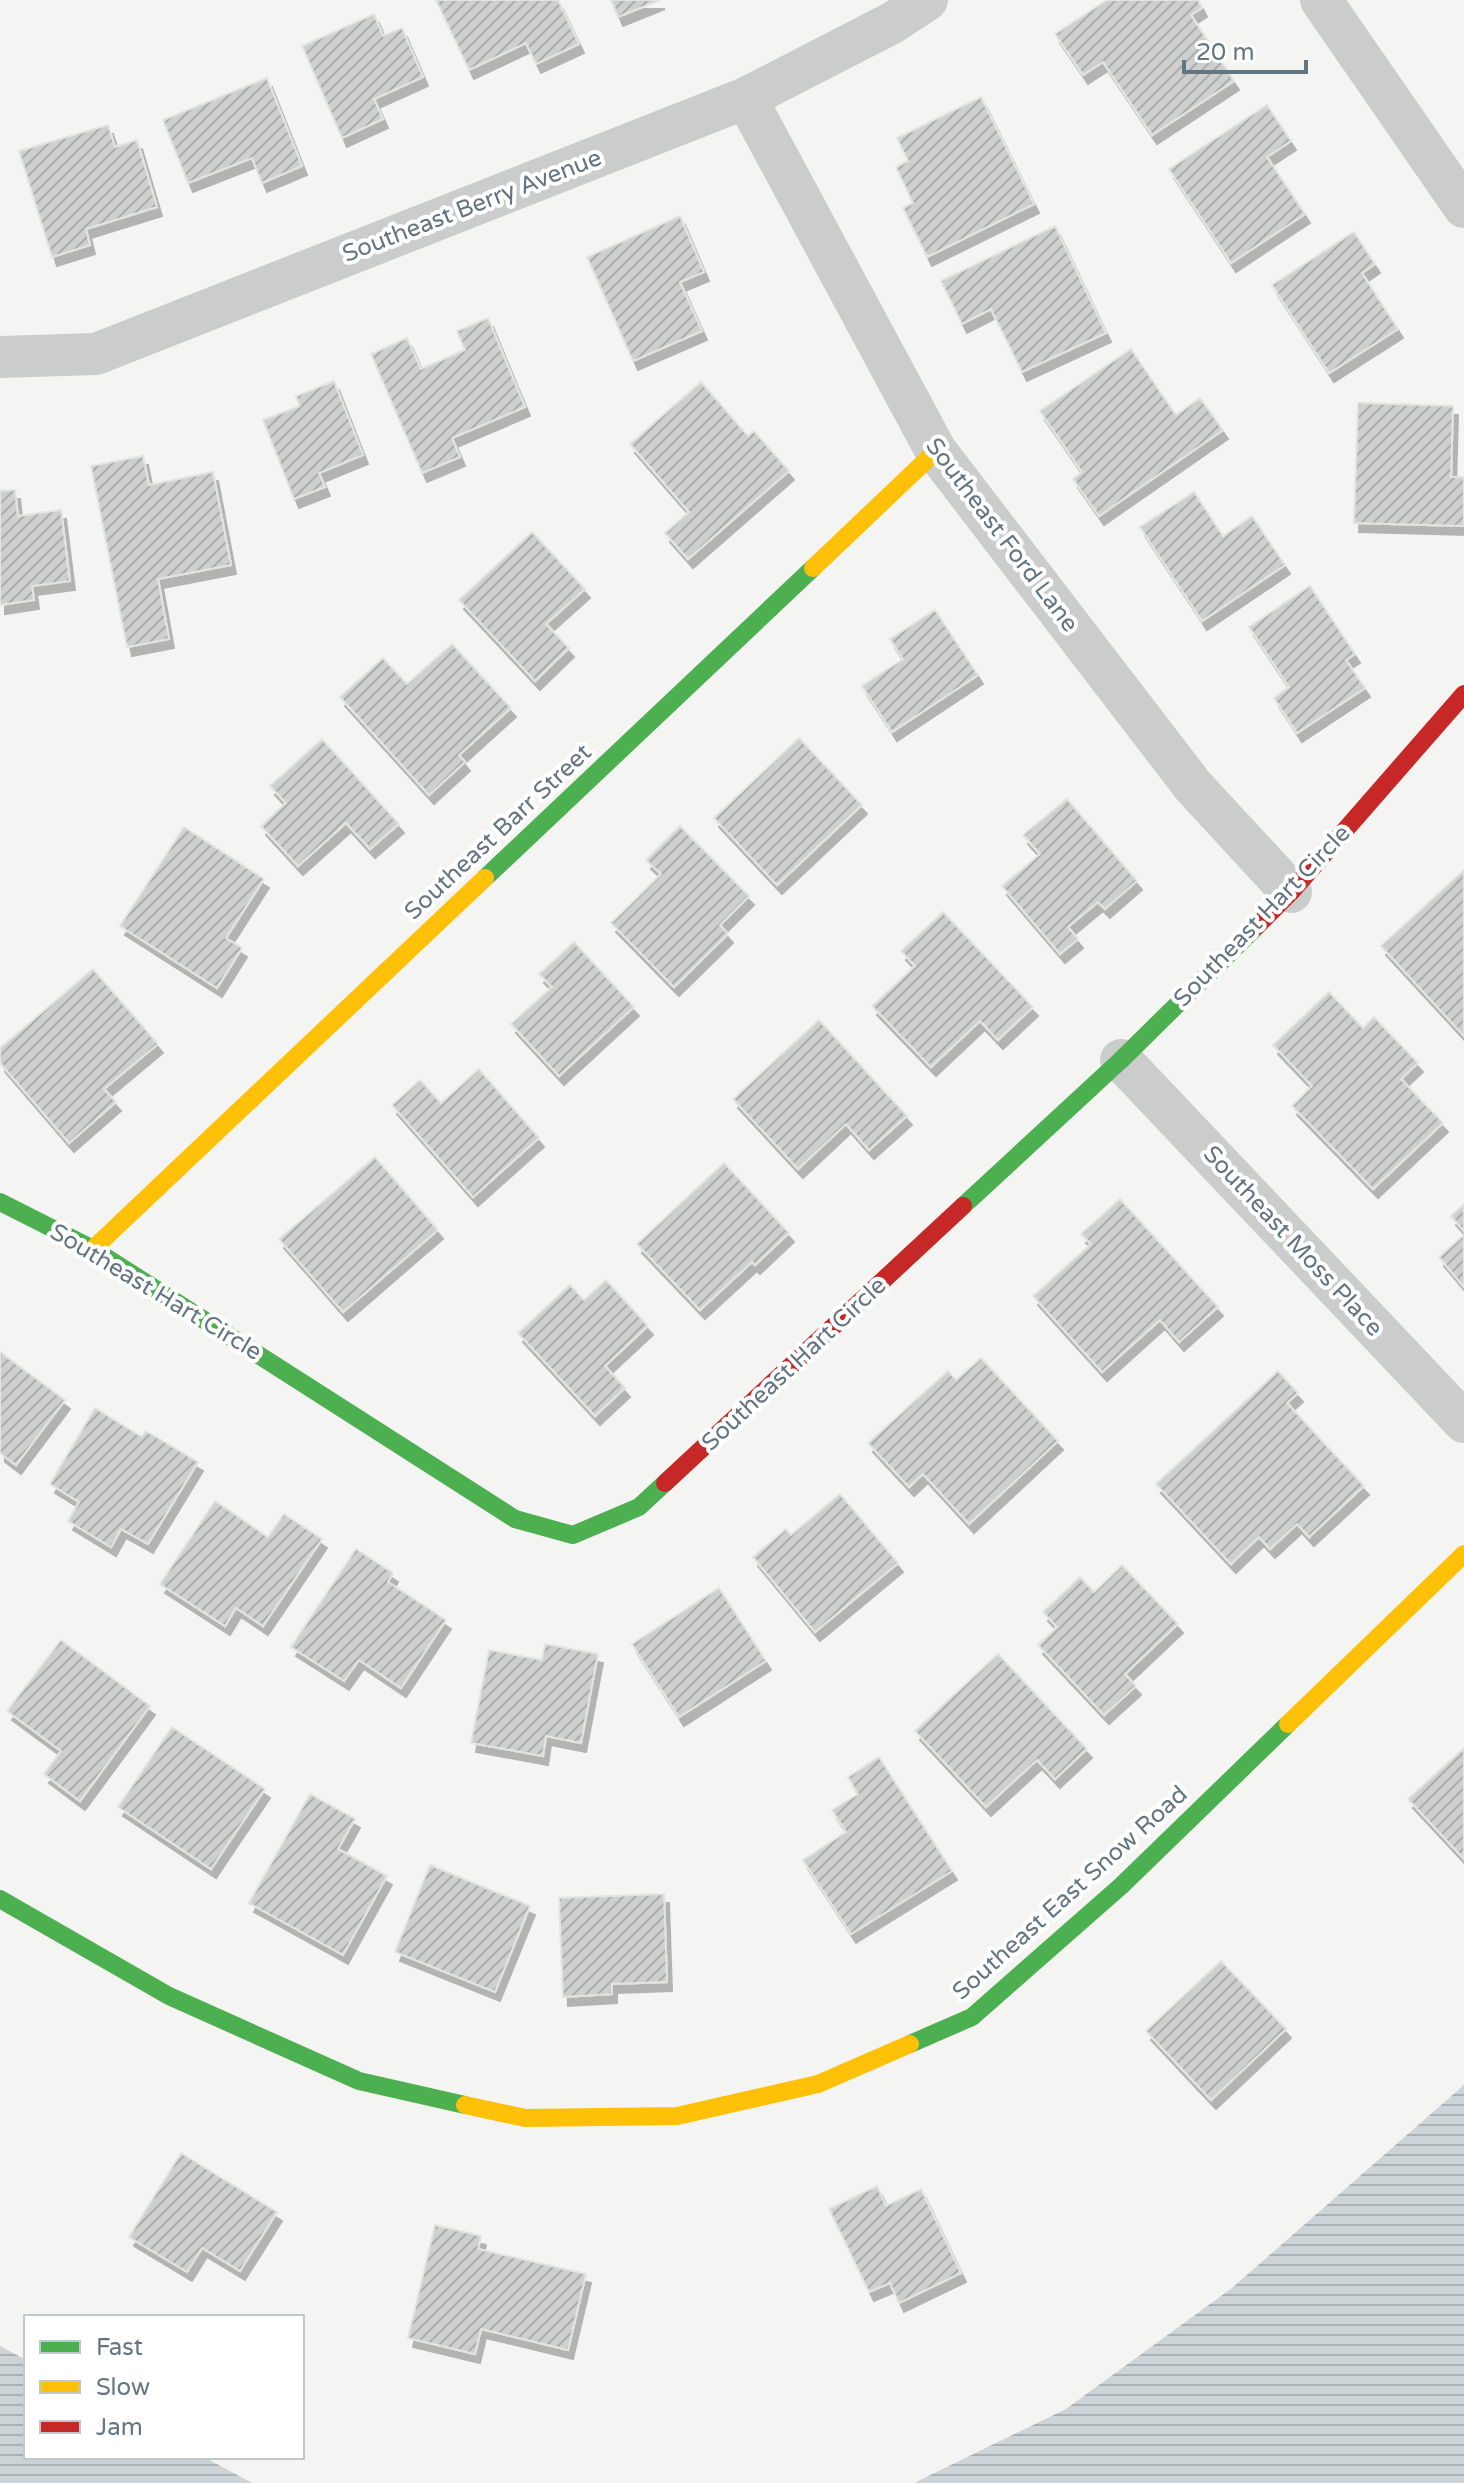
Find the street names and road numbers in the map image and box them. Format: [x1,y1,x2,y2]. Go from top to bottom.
street label: Southeast Berry Avenue [338,143,606,269]
street label: Southeast Ford Lane [920,432,1084,638]
street label: Southeast Barr Street [399,738,597,926]
street label: Southeast Hart Circle [1168,819,1356,1013]
street label: Southeast Moss Place [1197,1140,1389,1342]
street label: Southeast Hart Circle [45,1217,267,1367]
street label: Southeast Hart Circle [696,1271,892,1457]
street label: Southeast East Snow Road [946,1780,1194,2006]

